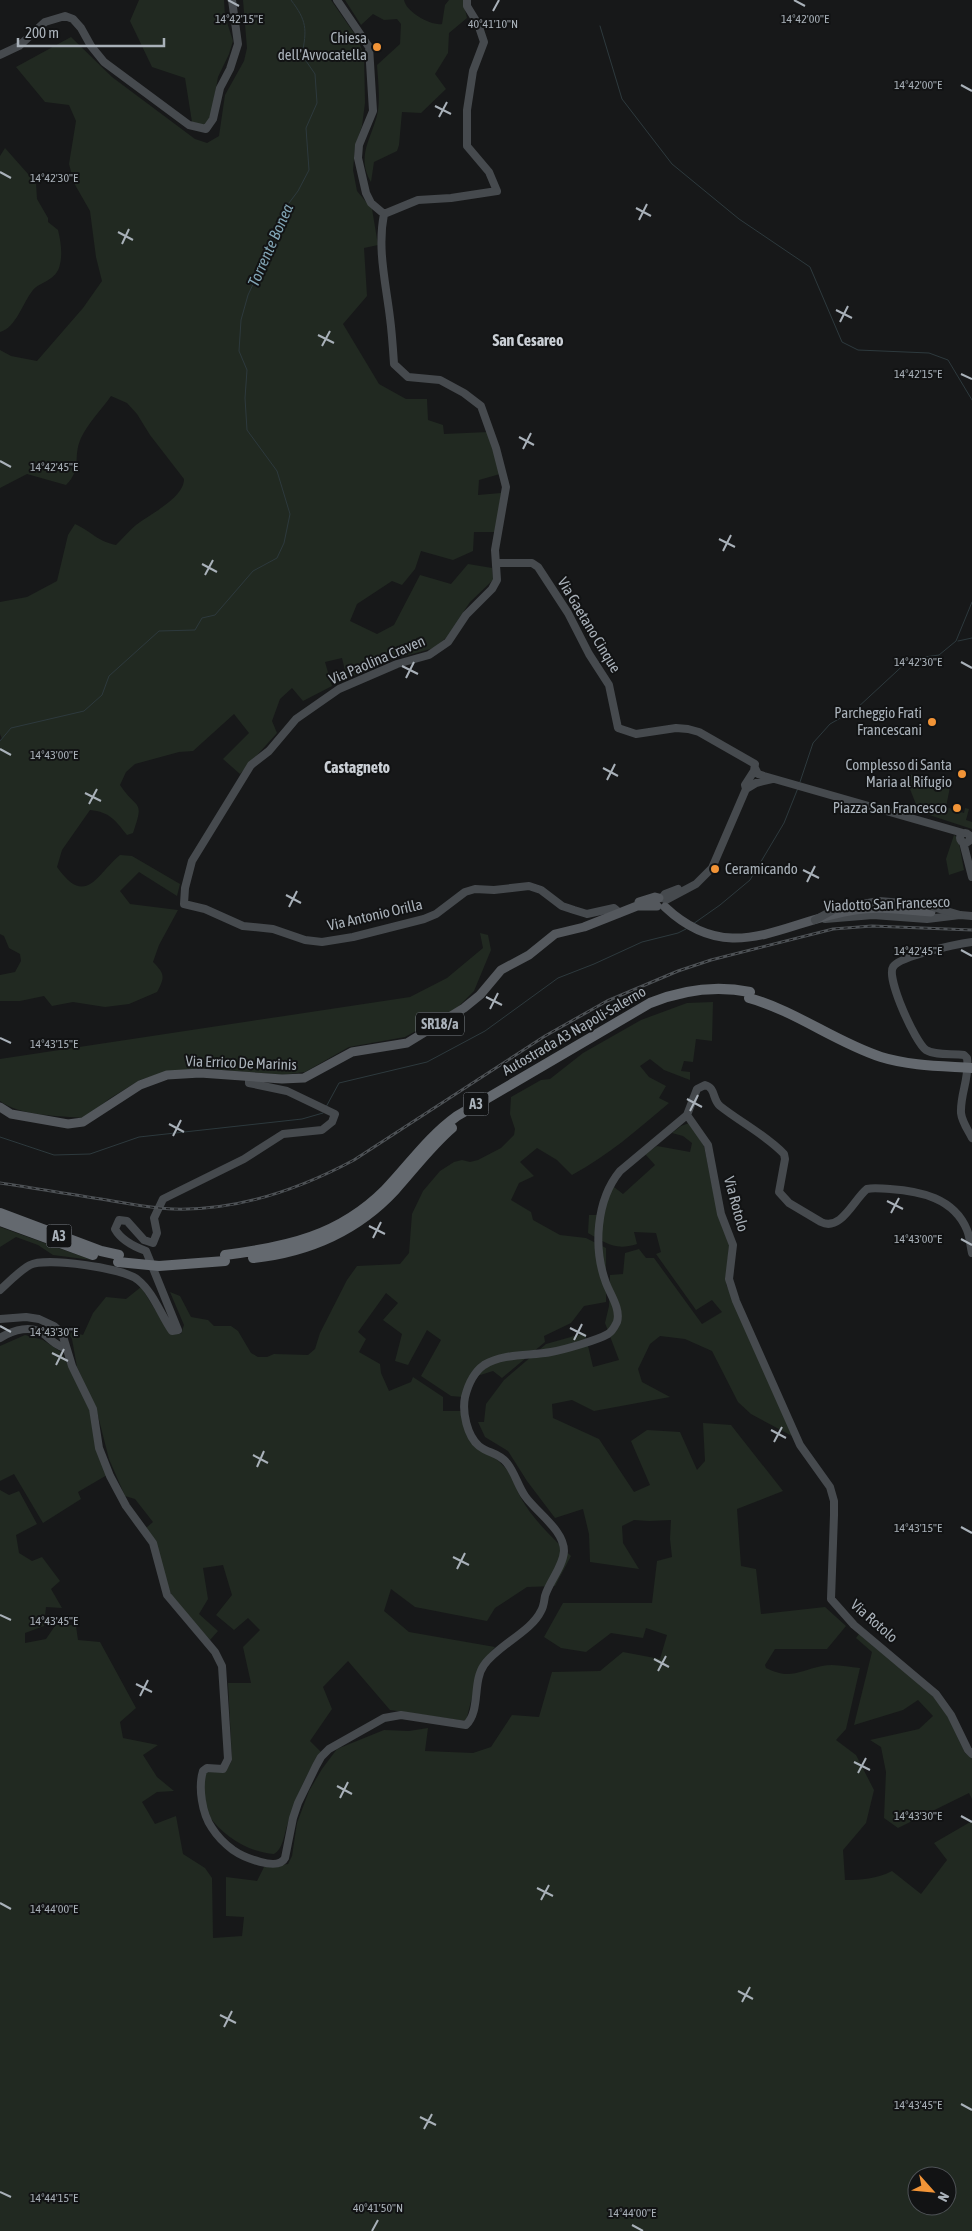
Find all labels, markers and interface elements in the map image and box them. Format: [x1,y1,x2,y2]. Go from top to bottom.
text: 14°42'15"E [215,12,263,26]
text: 14°42'00"E [781,12,829,26]
scale bar [18,15,164,47]
text: 40°41'10"N [468,17,518,31]
text: 200 m [25,24,59,41]
place label: Chiesa dell'Avvocatella [278,29,367,63]
marker: Chiesa dell'Avvocatella [371,41,383,53]
text: 14°42'00"E [894,78,942,92]
text: 14°42'30"E [30,171,78,185]
water label: Torrente Bonea [244,200,296,289]
district label: San Cesareo [492,331,564,349]
text: 14°42'15"E [894,367,942,381]
text: 14°42'45"E [30,460,78,474]
street label: Via Gaetano Cinque [554,574,625,676]
street label: Via Paolina Craven [326,632,427,687]
text: 14°42'30"E [894,655,942,669]
place label: Parcheggio Frati Francescani [834,704,922,738]
marker: Parcheggio Frati Francescani [926,716,938,728]
text: 14°43'00"E [30,748,78,762]
place label: Complesso di Santa Maria al Rifugio [845,756,952,790]
district label: Castagneto [324,758,391,776]
marker: Complesso di Santa Maria al Rifugio [956,768,968,780]
place label: Piazza San Francesco [833,799,947,816]
marker: Piazza San Francesco [951,802,963,814]
place label: Ceramicando [725,860,798,877]
marker: Ceramicando [709,863,721,875]
street label: Viadotto San Francesco [823,893,950,914]
street label: Via Antonio Orilla [326,895,424,934]
text: 14°42'45"E [894,944,942,958]
street label: Autostrada A3 Napoli-Salerno [499,982,649,1079]
road number: SR18/a [416,1012,464,1036]
text: 14°43'15"E [30,1037,78,1051]
street label: Via Errico De Marinis [185,1052,297,1073]
road number: A3 [464,1092,488,1116]
street label: Via Rotolo [721,1174,752,1233]
road number: A3 [46,1224,72,1248]
text: 14°43'00"E [894,1232,942,1246]
text: 14°43'30"E [30,1325,78,1339]
text: 14°43'15"E [894,1521,942,1535]
street label: Via Rotolo [847,1596,901,1646]
text: 14°43'45"E [30,1614,78,1628]
text: 14°43'30"E [894,1809,942,1823]
text: 14°44'00"E [30,1902,78,1916]
text: 14°43'45"E [894,2098,942,2112]
north arrow [907,2166,957,2216]
text: N [935,2190,953,2204]
text: 14°44'15"E [30,2191,78,2205]
text: 40°41'50"N [353,2201,403,2215]
text: 14°44'00"E [608,2206,656,2220]

